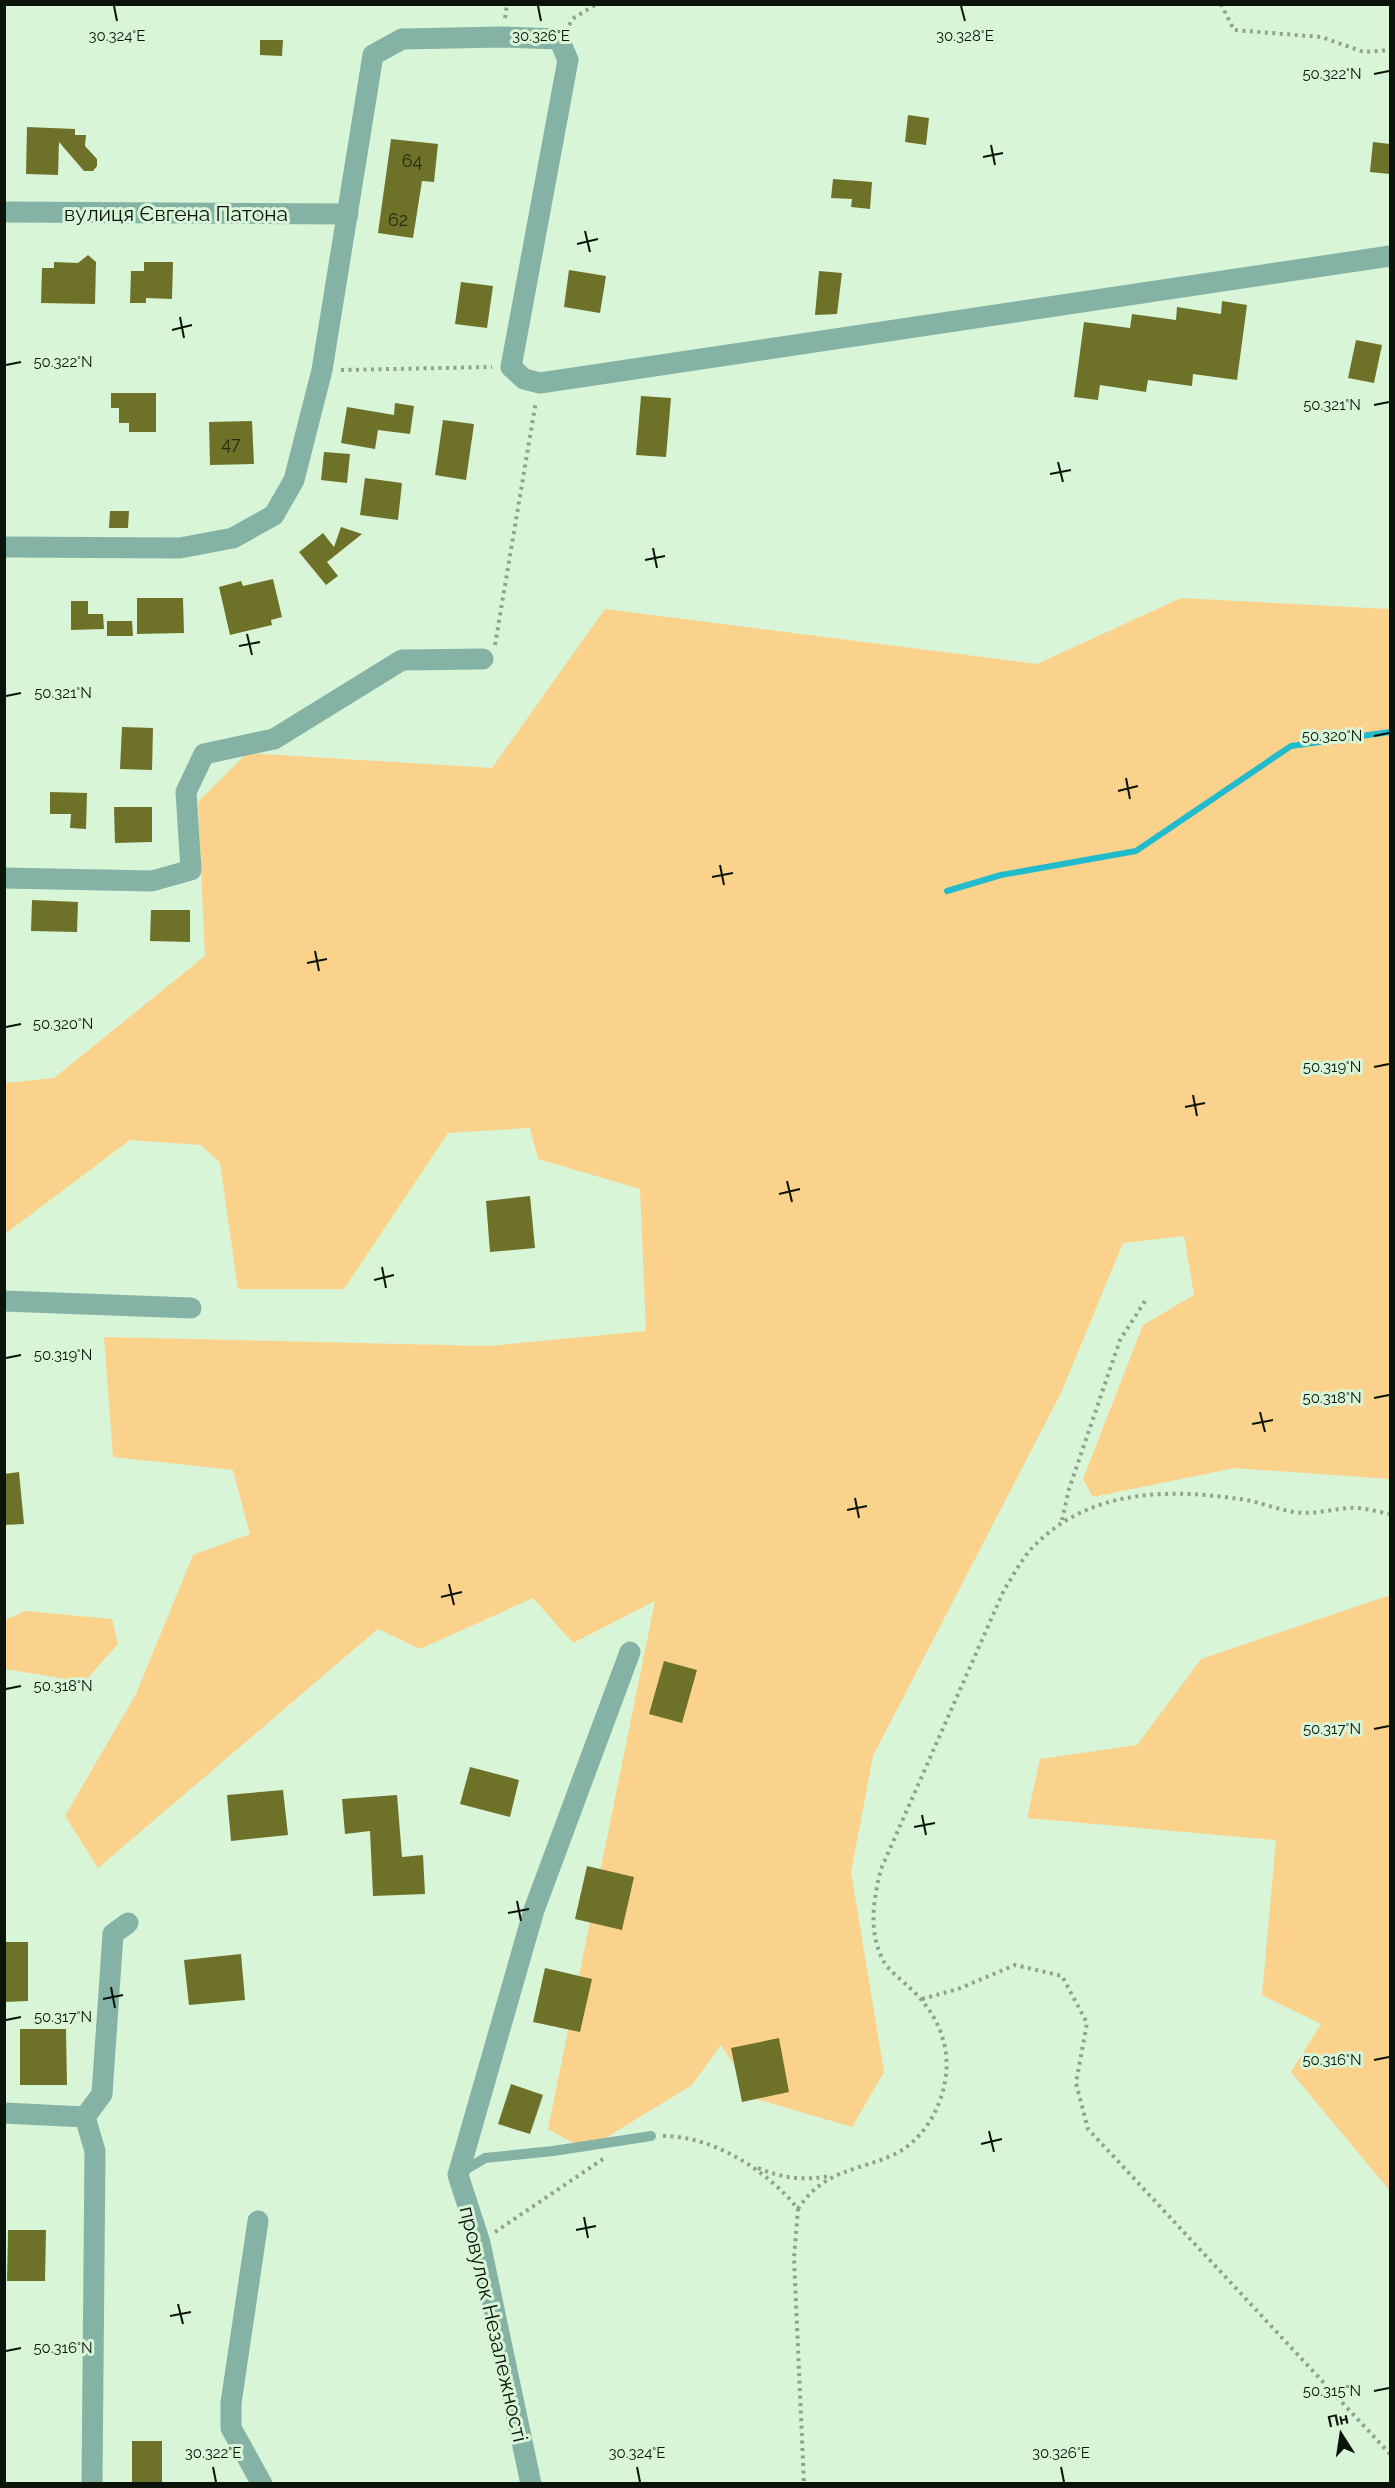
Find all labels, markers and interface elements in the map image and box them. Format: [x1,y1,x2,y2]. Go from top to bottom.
text: 30.324°E [89,27,146,45]
text: 30.326°E [512,27,570,45]
text: 30.328°E [936,27,994,45]
text: 50.322°N [1302,65,1362,83]
house number: 64 [402,150,423,171]
street label: вулиця Євгена Патона [64,201,288,226]
house number: 62 [388,209,408,230]
text: 50.322°N [33,353,93,371]
text: 50.321°N [1303,396,1361,414]
house number: 47 [221,433,241,454]
text: 50.321°N [34,684,92,702]
text: 50.320°N [1302,727,1362,745]
text: 50.320°N [33,1015,93,1033]
text: 50.319°N [1303,1058,1361,1076]
text: 50.319°N [34,1346,92,1364]
text: 50.318°N [1302,1389,1362,1407]
text: 50.318°N [33,1677,93,1695]
text: 50.317°N [1303,1720,1361,1738]
text: 50.317°N [34,2008,92,2026]
text: 50.316°N [1302,2051,1362,2069]
street label: провулок Незалежності [455,2204,533,2444]
text: 50.316°N [33,2339,93,2357]
text: 50.315°N [1303,2382,1361,2400]
north arrow [1311,2404,1371,2464]
text: Пн [1326,2408,1350,2431]
text: 30.322°E [185,2444,241,2462]
text: 30.324°E [609,2444,666,2462]
text: 30.326°E [1032,2444,1090,2462]

